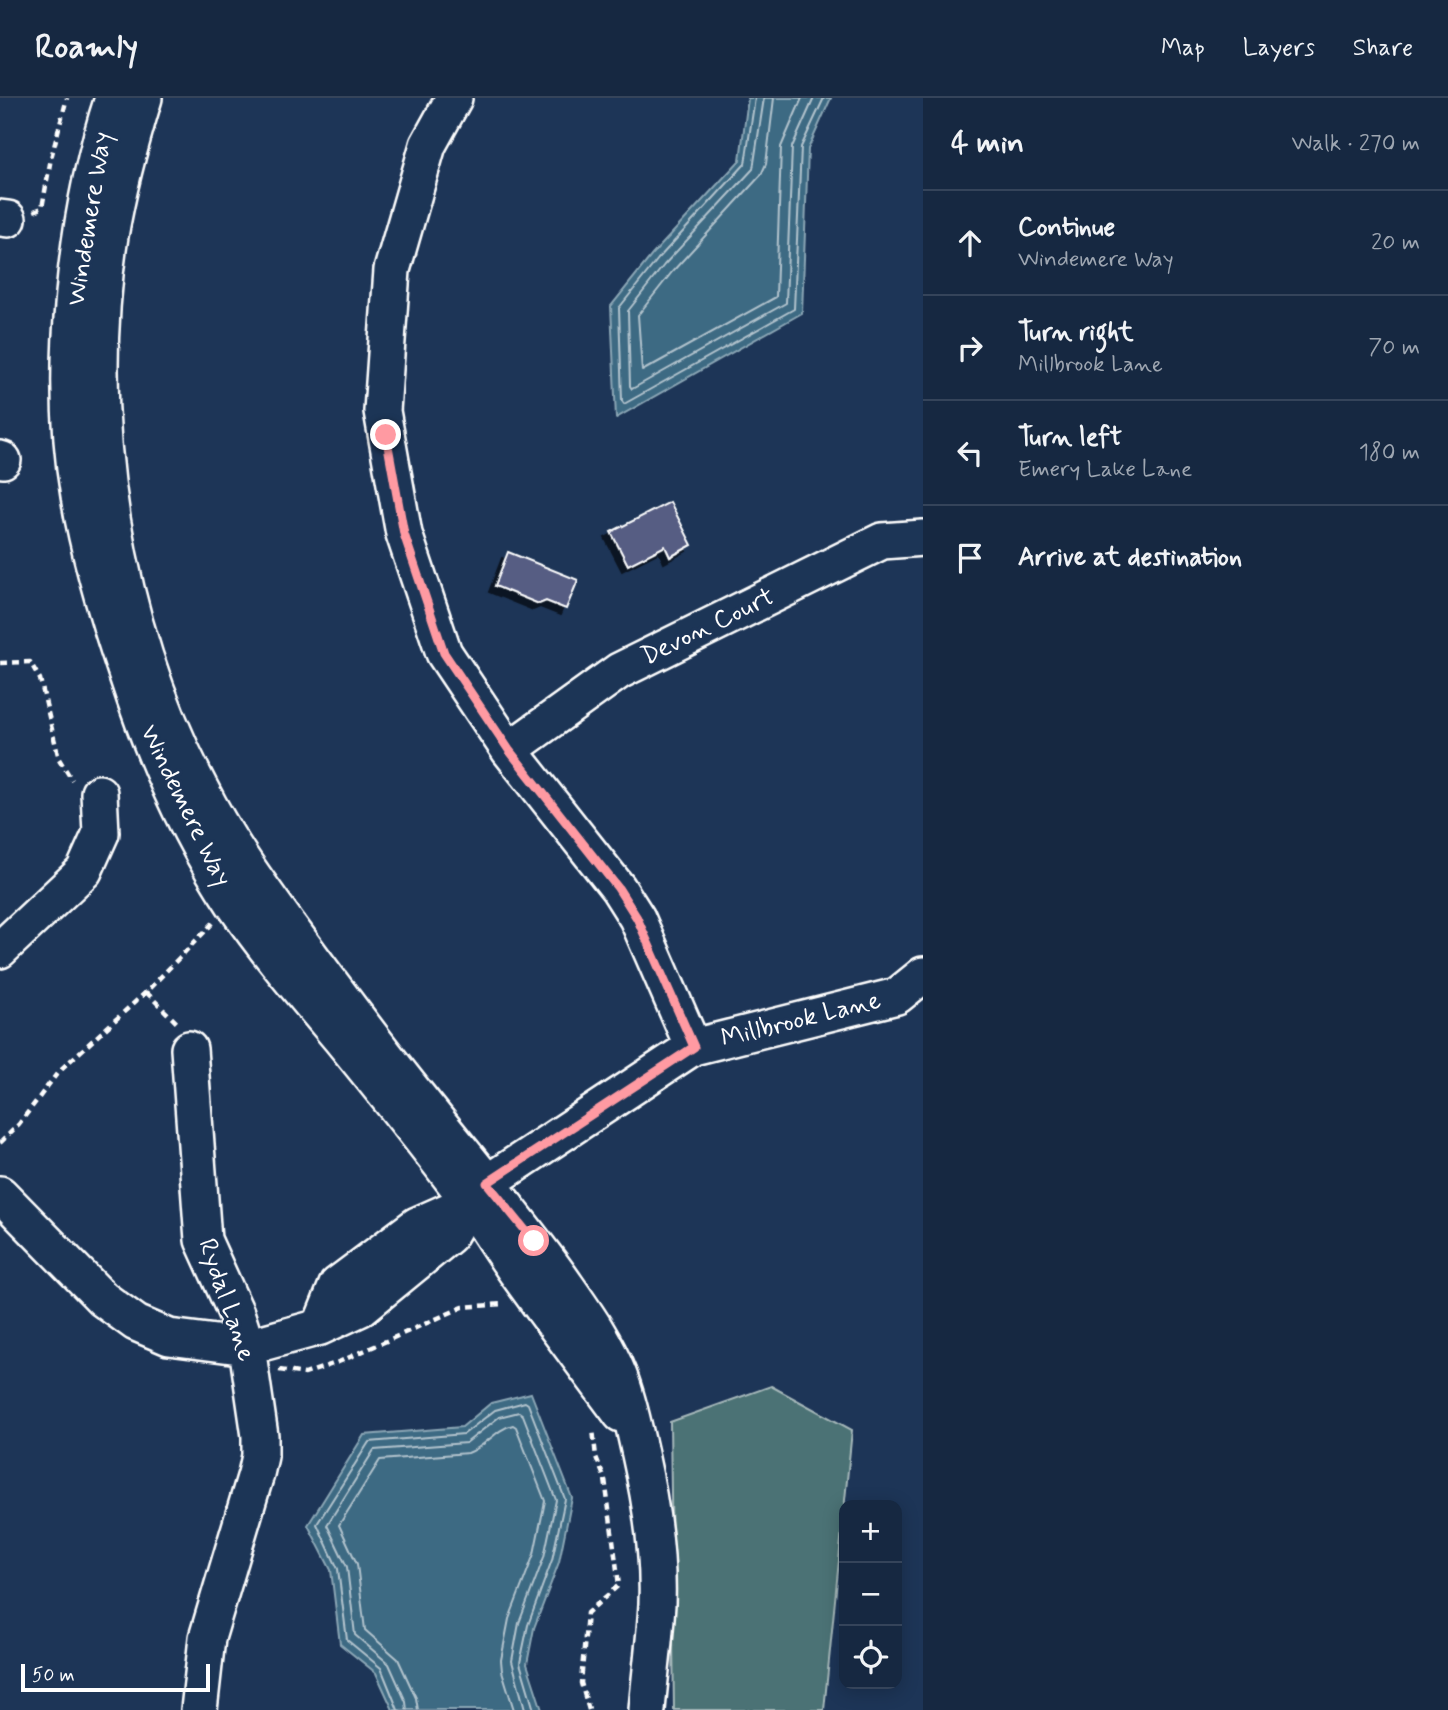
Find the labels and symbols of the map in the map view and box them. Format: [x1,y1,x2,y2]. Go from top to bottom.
street label: Windemere Way [59,129,121,309]
route end [370,419,401,450]
street label: Devon Court [636,580,780,674]
street label: Windemere Way [131,719,239,893]
street label: Millbrook Lane [717,984,885,1056]
route start [518,1225,549,1256]
street label: Rydal Lane [189,1234,263,1366]
scale bar [21,1661,210,1693]

